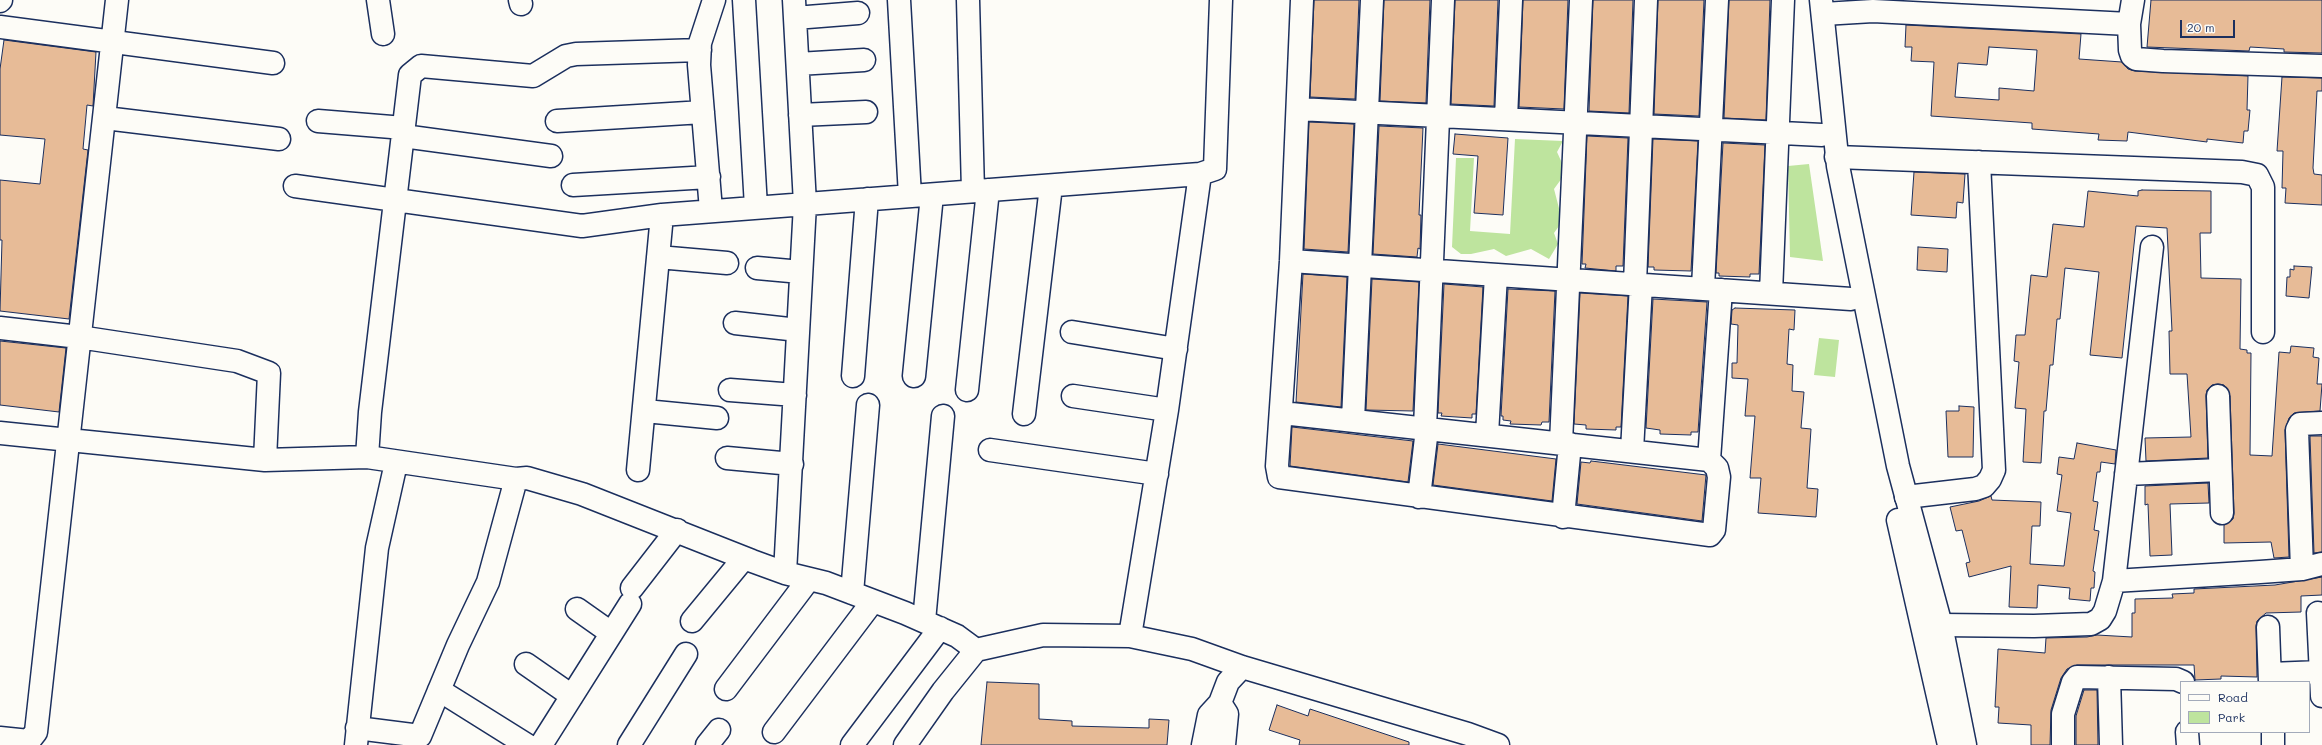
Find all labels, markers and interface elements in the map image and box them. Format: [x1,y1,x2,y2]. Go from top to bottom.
scale bar [2182,12,2237,38]
text: 20 m [2187,19,2215,35]
legend [2180,681,2310,733]
text: Road [2218,689,2248,705]
text: Park [2218,709,2245,725]

